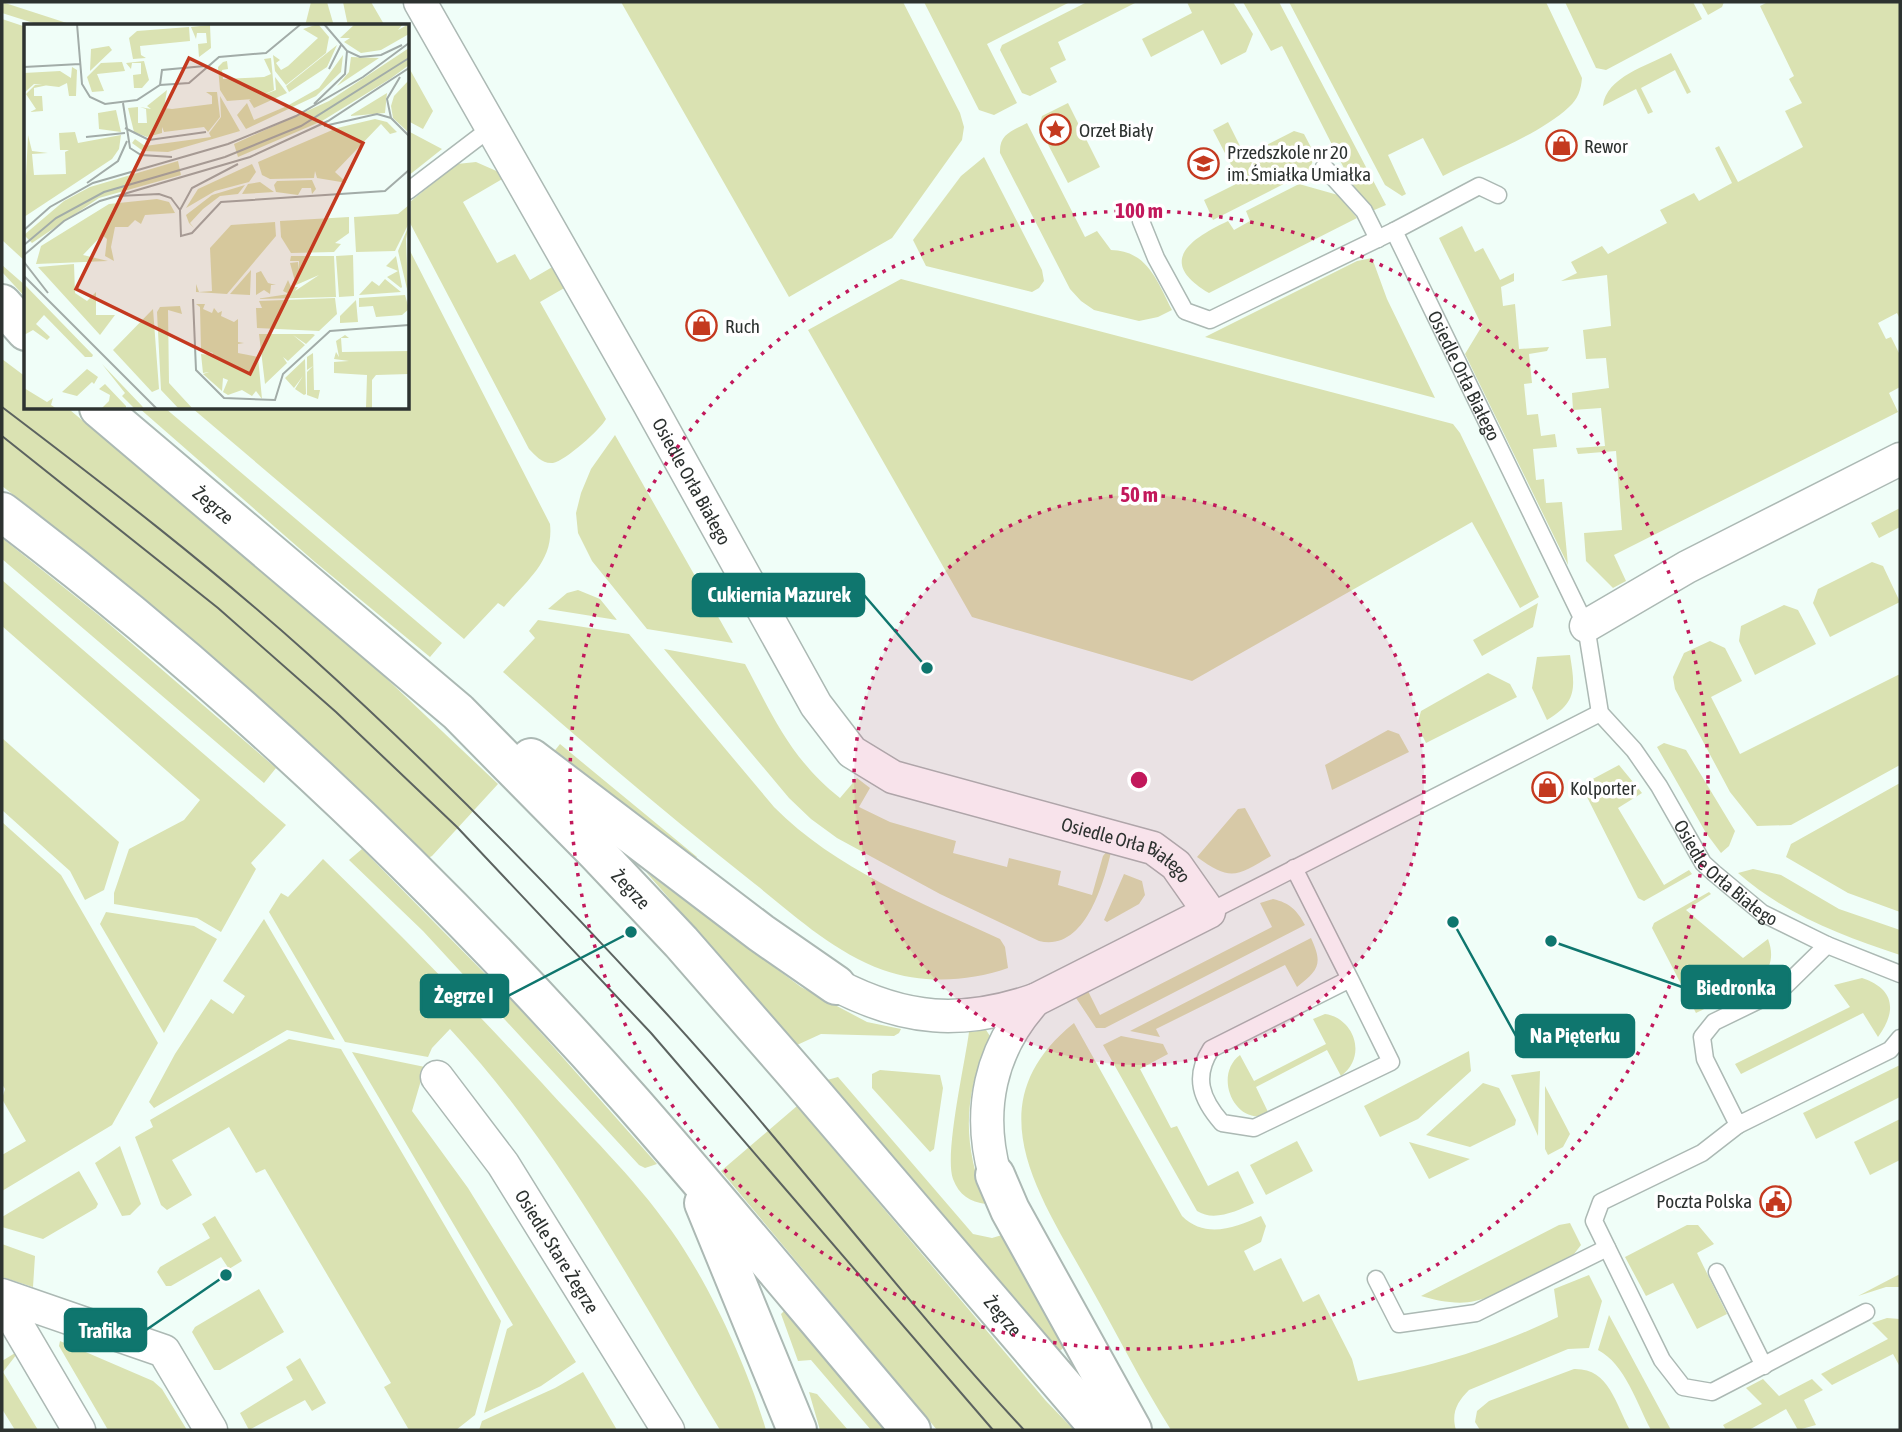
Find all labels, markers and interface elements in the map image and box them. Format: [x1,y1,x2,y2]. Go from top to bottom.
inset map [24,24,410,410]
place icon: Orzeł Biały [1039,113,1073,147]
place label: Orzeł Biały [1079,119,1154,141]
shop icon: Rewor [1544,129,1578,163]
place label: Rewor [1584,135,1628,157]
place label: Przedszkole nr 20 im. Śmiałka Umiałka [1227,141,1371,185]
school or university icon: Przedszkole nr 20 im. Śmiałka Umiałka [1187,146,1221,180]
text: 100 m [1115,198,1163,222]
street label: Osiedle Orła Białego [1423,307,1505,444]
shop icon: Ruch [685,309,719,343]
place label: Ruch [725,315,760,337]
street label: Osiedle Orła Białego [648,414,736,549]
street label: Żegrze [189,482,238,528]
text: 50 m [1120,482,1158,506]
callout: Cukiernia Mazurek [693,574,864,616]
text: Cukiernia Mazurek [707,582,851,606]
centre of rings [1127,768,1151,792]
shop icon: Kolporter [1530,771,1564,805]
place label: Kolporter [1570,777,1636,799]
street label: Osiedle Orła Białego [1059,813,1196,887]
street label: Osiedle Orła Białego [1670,816,1781,930]
street label: Żegrze [607,865,655,913]
callout: Biedronka [1682,966,1790,1008]
callout: Żegrze I [421,975,508,1017]
text: Biedronka [1696,975,1776,999]
text: Żegrze I [434,983,494,1007]
callout: Na Pięterku [1516,1015,1634,1057]
text: Na Pięterku [1530,1023,1620,1047]
public building icon: Poczta Polska [1758,1184,1792,1218]
street label: Osiedle Stare Żegrze [511,1186,604,1317]
place label: Poczta Polska [1656,1190,1752,1212]
street label: Żegrze [980,1291,1026,1340]
callout: Trafika [65,1309,146,1351]
text: Trafika [78,1318,132,1342]

